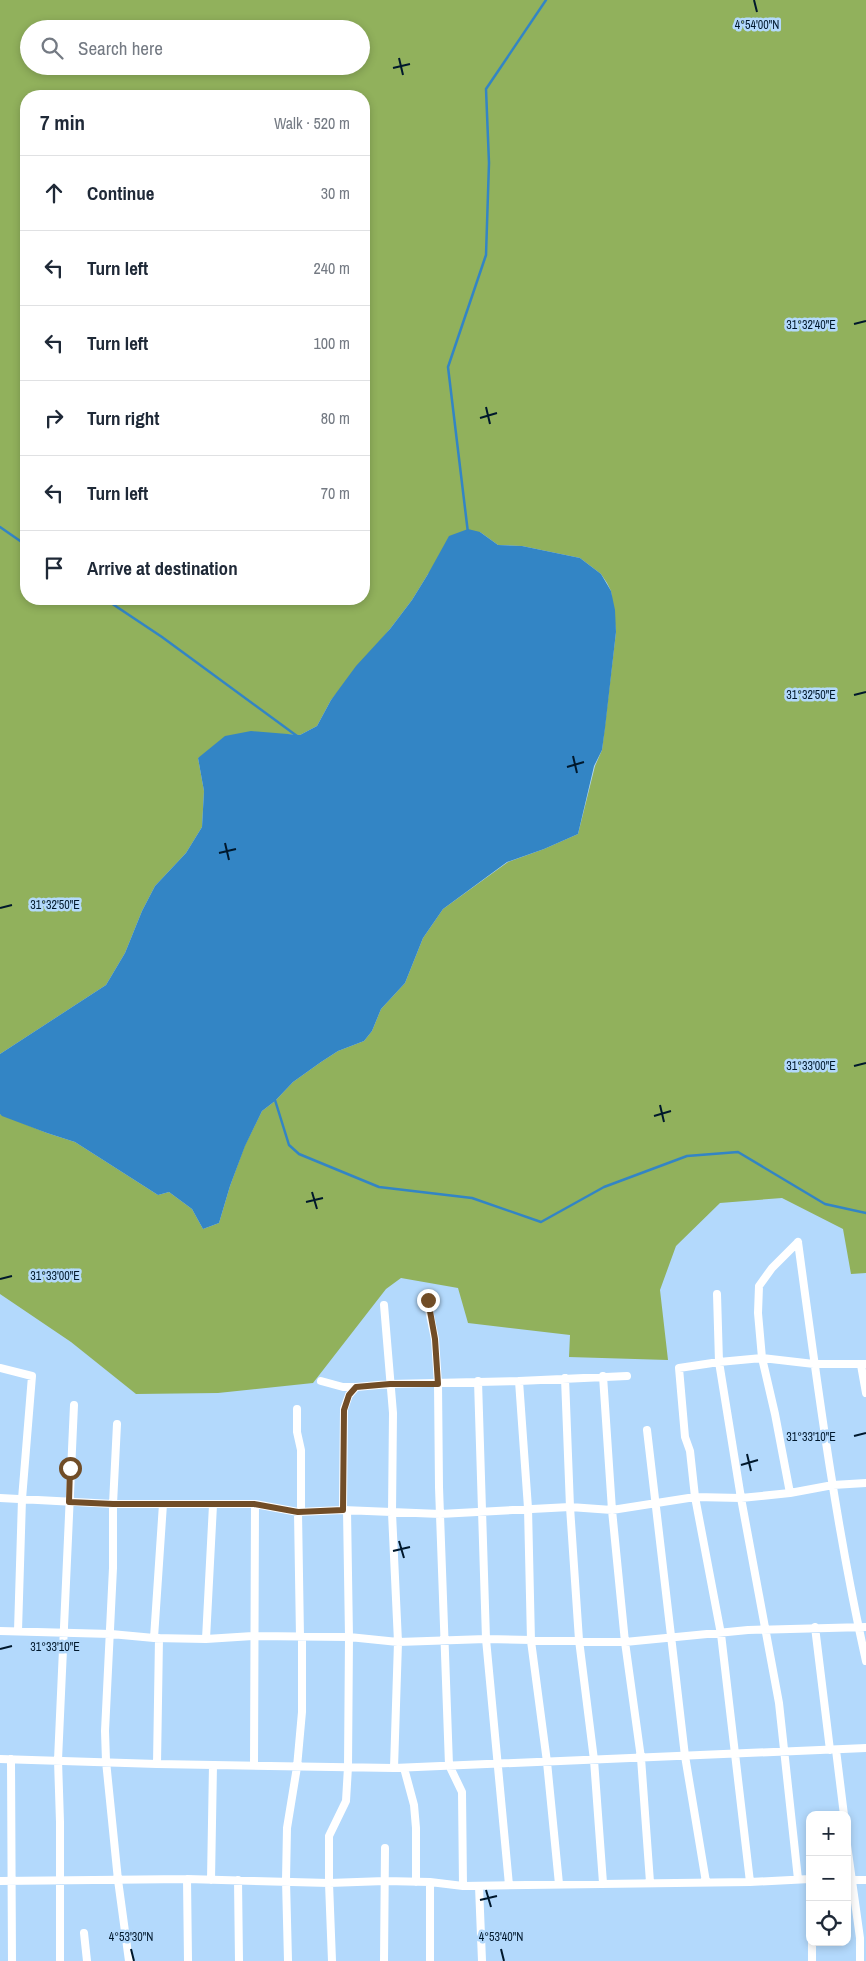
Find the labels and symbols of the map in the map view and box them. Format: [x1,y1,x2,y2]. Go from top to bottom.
text: 4°54'00"N [735,17,779,33]
text: 31°32'40"E [786,317,836,333]
text: 31°32'50"E [786,687,836,703]
text: 31°32'50"E [30,897,80,913]
text: 31°33'00"E [786,1058,836,1074]
text: 31°33'00"E [30,1268,80,1284]
route end [417,1289,440,1312]
text: 31°33'10"E [786,1429,836,1445]
route start [59,1457,82,1480]
text: 31°33'10"E [30,1639,80,1655]
text: 4°53'30"N [109,1929,153,1945]
text: 4°53'40"N [479,1929,523,1945]

